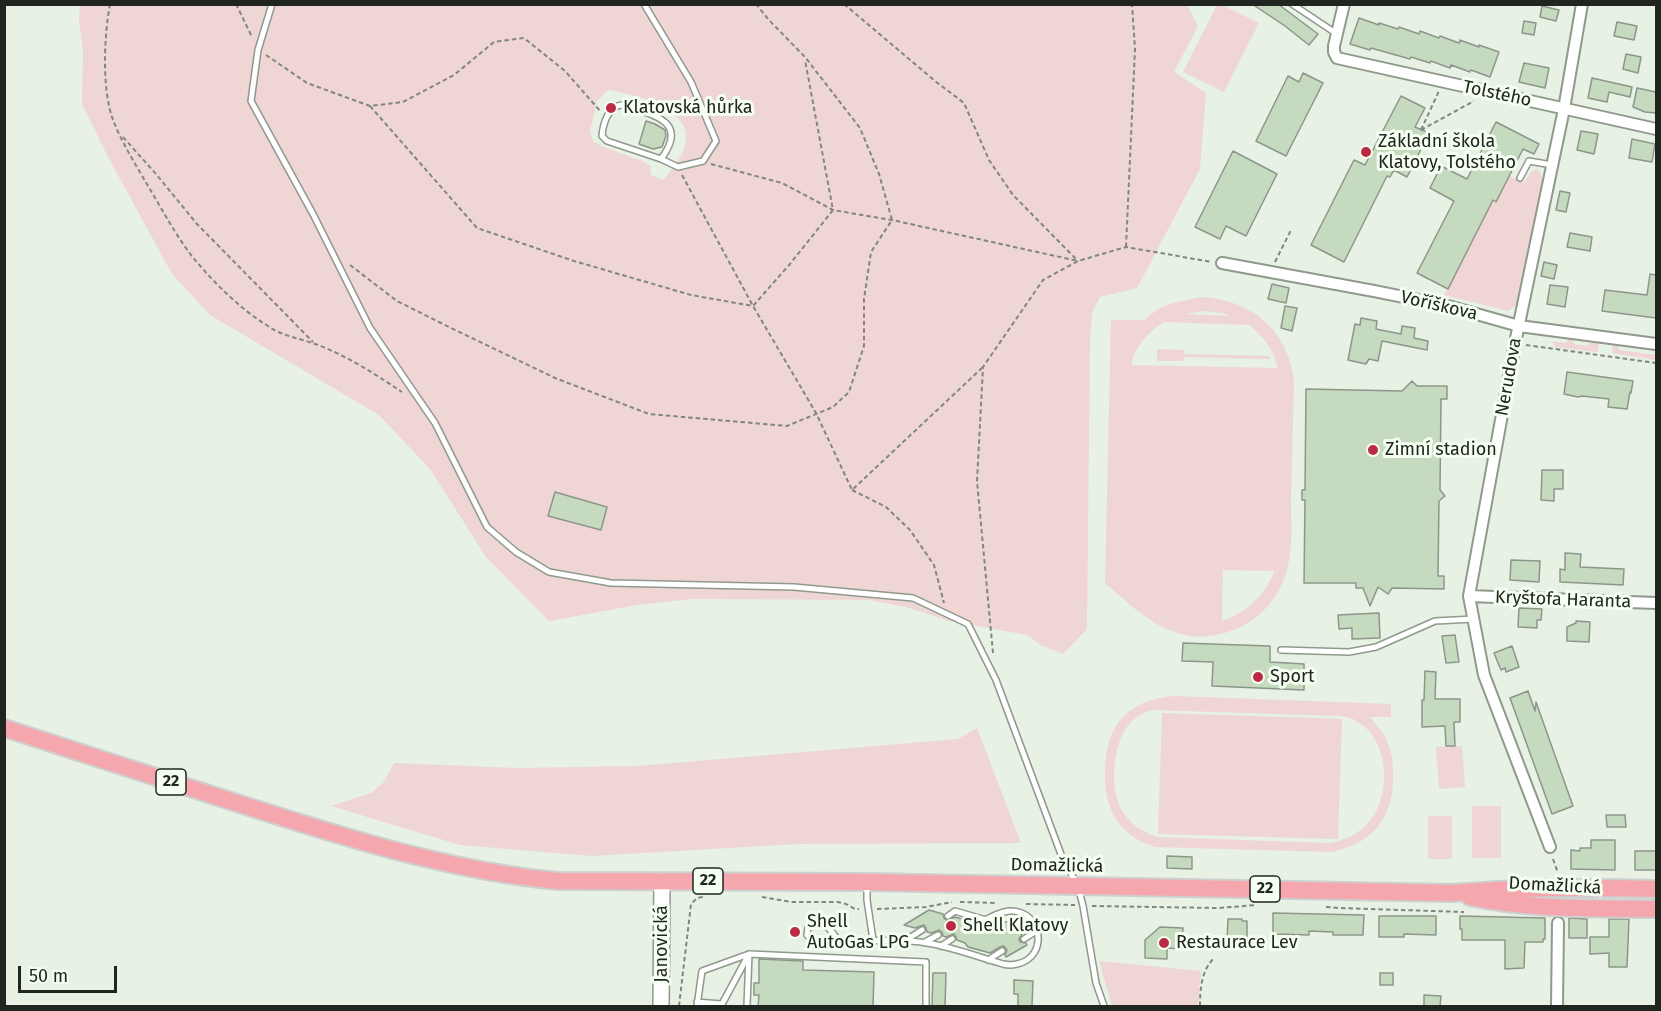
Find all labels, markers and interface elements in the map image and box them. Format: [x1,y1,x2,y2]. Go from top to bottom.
street label: Tolstého [1461,76,1533,112]
place label: Klatovská hůrka [623,97,753,119]
marker: Klatovská hůrka [604,101,618,115]
place label: Základní škola Klatovy, Tolstého [1378,131,1516,174]
marker: Základní škola Klatovy, Tolstého [1359,145,1373,159]
street label: Voříškova [1398,287,1480,325]
street label: Nerudova [1491,336,1527,418]
place label: Zimní stadion [1385,439,1497,461]
marker: Zimní stadion [1366,443,1380,457]
street label: Kryštofa Haranta [1494,587,1632,613]
place label: Sport [1270,666,1314,688]
marker: Sport [1251,670,1265,684]
road number: 22 [156,769,186,795]
street label: Domažlická [1010,854,1104,878]
road number: 22 [693,868,723,894]
street label: Domažlická [1508,873,1602,899]
road number: 22 [1250,876,1280,902]
street label: Janovická [651,905,673,983]
place label: Shell AutoGas LPG [807,911,909,954]
place label: Shell Klatovy [963,915,1068,937]
marker: Shell Klatovy [944,919,958,933]
marker: Shell AutoGas LPG [788,925,802,939]
place label: Restaurace Lev [1176,932,1298,954]
marker: Restaurace Lev [1157,936,1171,950]
scale bar [21,954,120,992]
text: 50 m [29,965,68,987]

